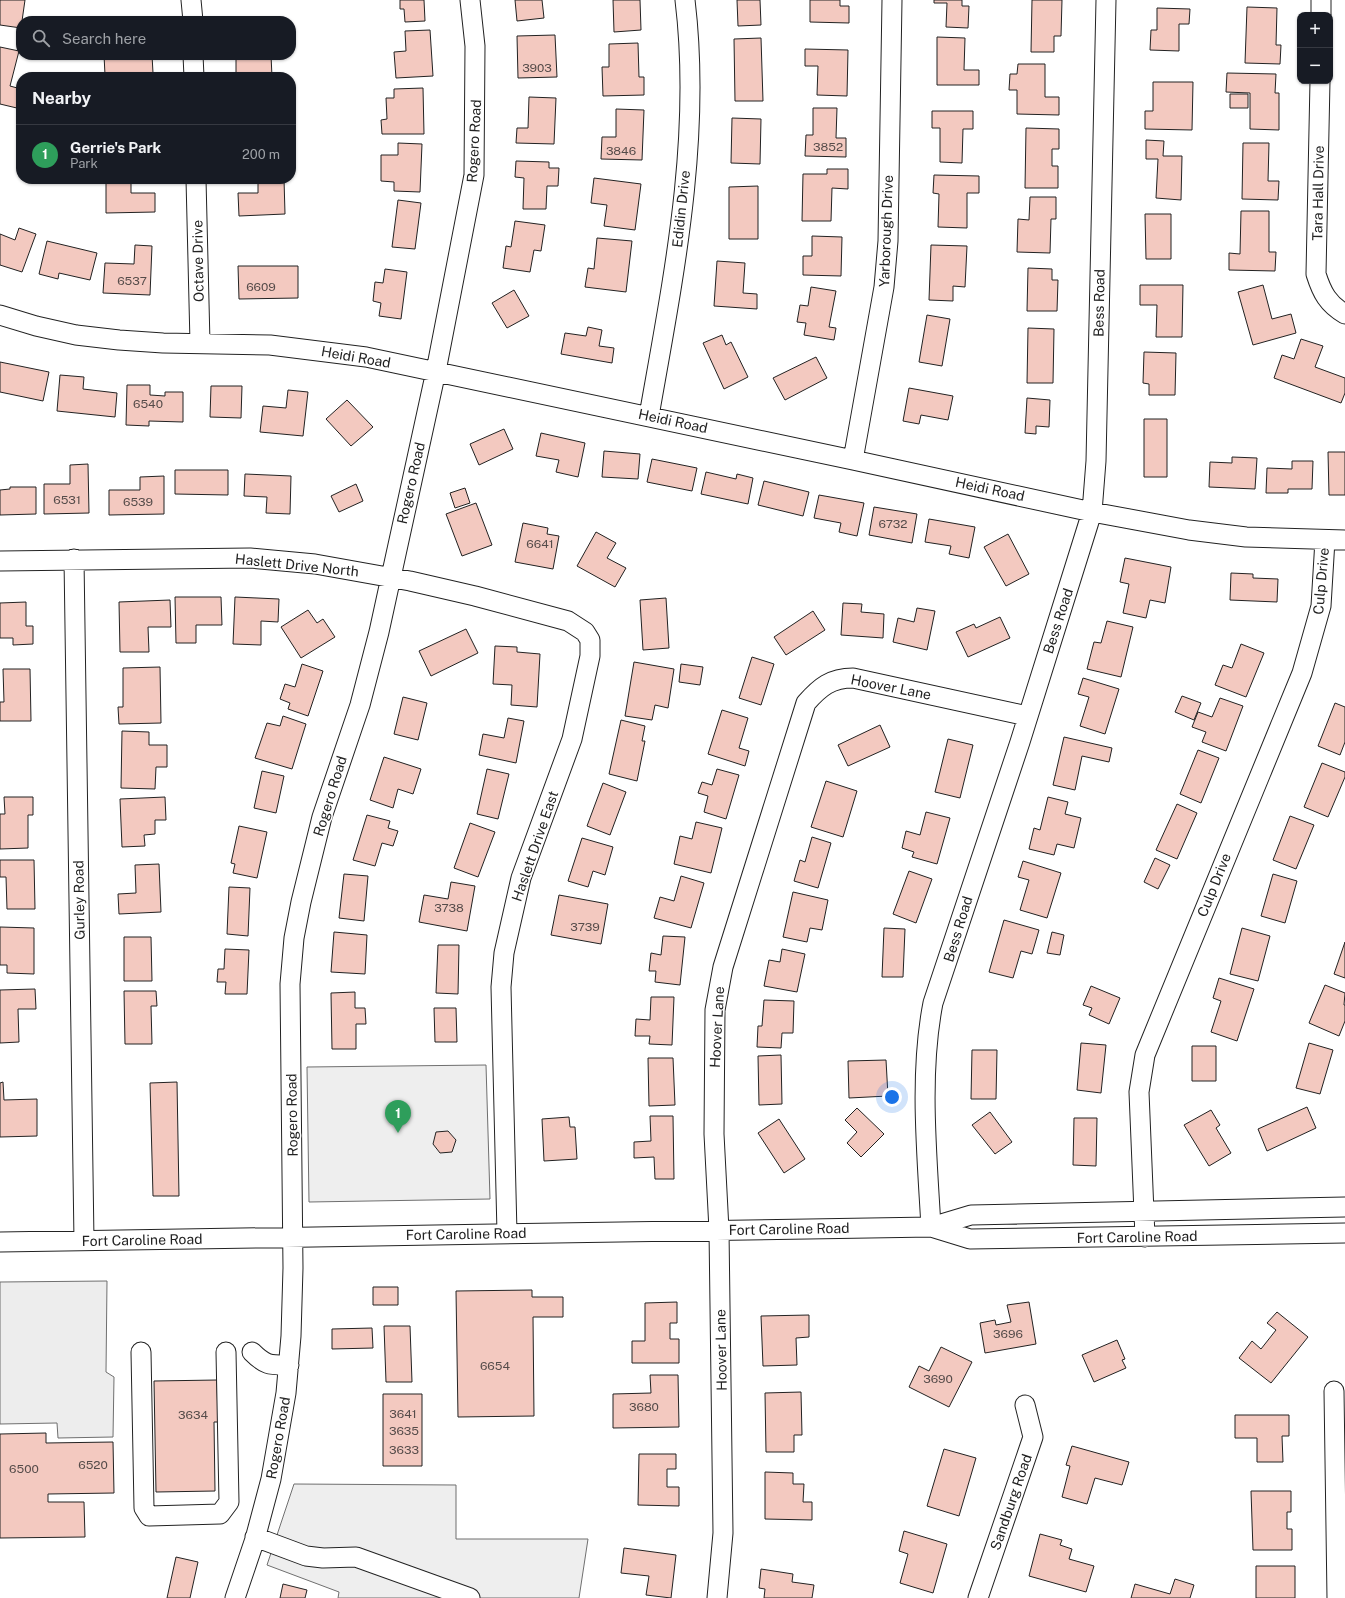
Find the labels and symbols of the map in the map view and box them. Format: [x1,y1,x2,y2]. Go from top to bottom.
house number: 3903 [522,61,552,75]
street label: Rogero Road [464,99,484,183]
house number: 3852 [813,140,843,154]
house number: 3846 [606,144,636,158]
street label: Tara Hall Drive [1309,145,1327,241]
street label: Edidin Drive [669,170,693,248]
street label: Yarborough Drive [876,175,896,287]
street label: Octave Drive [189,220,207,302]
street label: Bess Road [1090,269,1108,337]
house number: 6537 [117,274,147,288]
house number: 6609 [246,280,276,294]
street label: Heidi Road [320,343,392,371]
house number: 6540 [133,397,163,411]
street label: Heidi Road [637,406,709,436]
street label: Rogero Road [394,441,428,525]
street label: Heidi Road [954,474,1026,504]
house number: 6531 [53,493,81,507]
house number: 6539 [123,495,153,509]
house number: 6732 [879,517,907,531]
house number: 6641 [526,537,554,551]
street label: Culp Drive [1310,547,1332,615]
street label: Haslett Drive North [234,551,360,579]
street label: Bess Road [1040,586,1076,656]
street label: Hoover Lane [849,671,933,703]
street label: Rogero Road [310,754,350,838]
street label: Haslett Drive East [509,789,561,903]
street label: Culp Drive [1194,851,1234,919]
street label: Gurley Road [70,860,88,940]
street label: Bess Road [940,894,976,964]
house number: 3738 [434,901,464,915]
house number: 3739 [570,920,600,934]
street label: Hoover Lane [707,986,727,1068]
street label: Rogero Road [283,1073,301,1157]
your location [882,1087,902,1107]
pin: 1 [385,1100,411,1133]
street label: Fort Caroline Road [728,1220,850,1238]
street label: Fort Caroline Road [405,1225,527,1243]
street label: Fort Caroline Road [1076,1228,1198,1246]
street label: Fort Caroline Road [81,1231,203,1249]
street label: Hoover Lane [712,1309,730,1391]
house number: 3696 [993,1327,1023,1341]
house number: 6654 [480,1359,511,1373]
house number: 3690 [923,1372,953,1386]
street label: Rogero Road [263,1396,293,1480]
house number: 3680 [629,1400,659,1414]
house number: 3641 [389,1407,417,1421]
house number: 3634 [178,1408,208,1422]
house number: 3635 [389,1424,419,1438]
house number: 3633 [389,1443,419,1457]
street label: Sandburg Road [987,1452,1035,1552]
house number: 6520 [78,1458,108,1472]
house number: 6500 [9,1462,39,1476]

